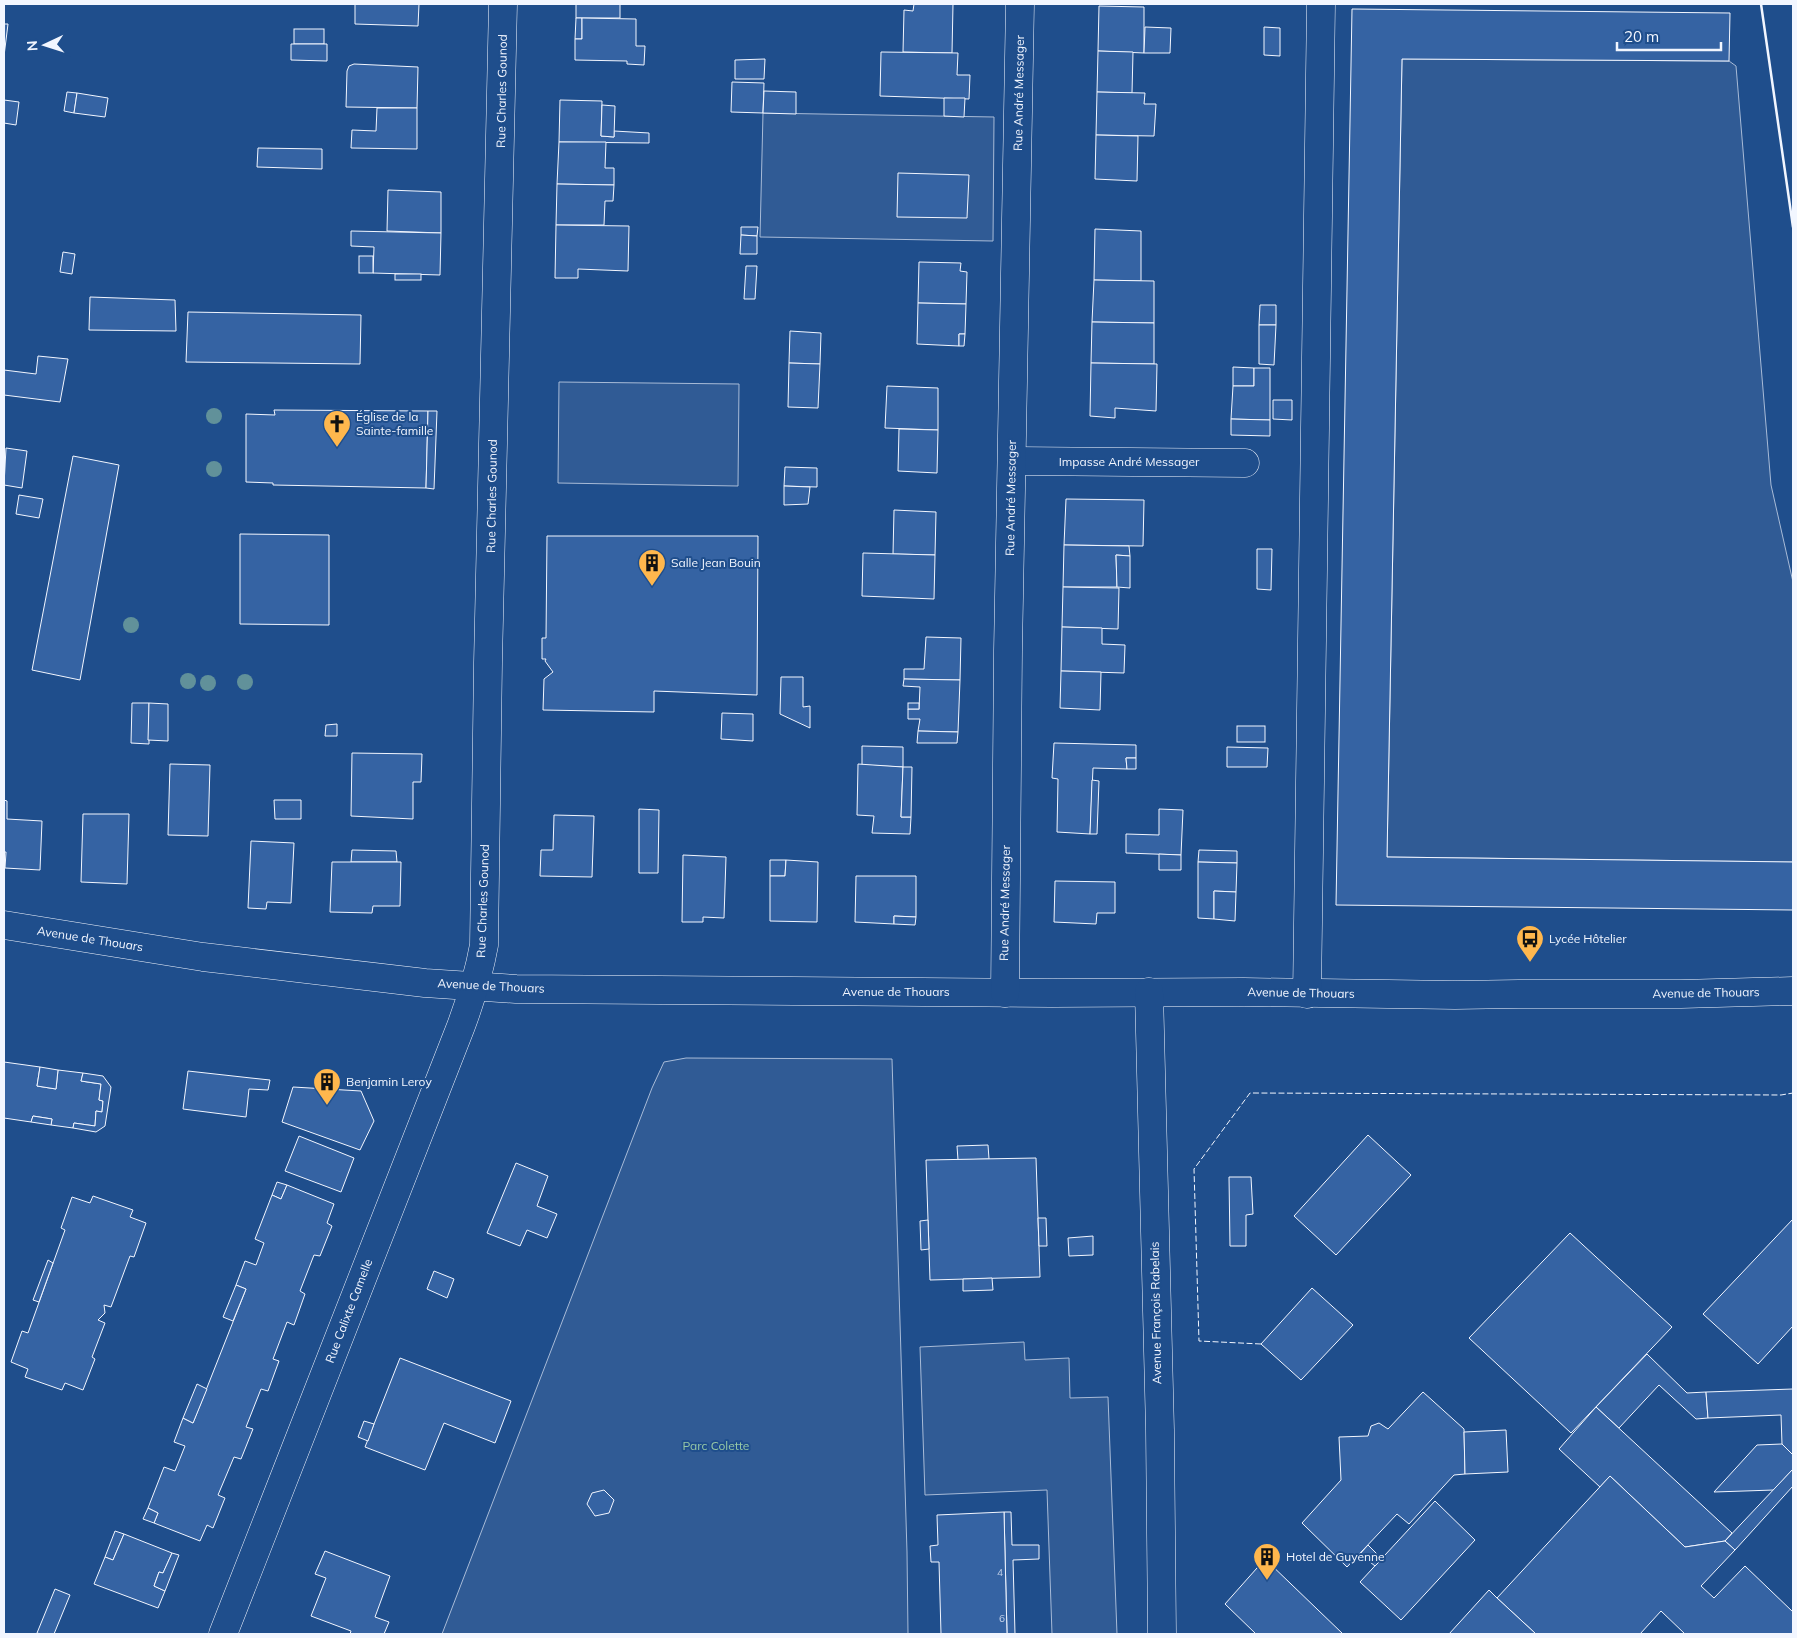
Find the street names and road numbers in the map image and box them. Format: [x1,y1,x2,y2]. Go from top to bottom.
street label: Rue Charles Gounod [493,34,510,148]
street label: Rue André Messager [1010,34,1027,151]
street label: Rue Charles Gounod [483,439,500,553]
street label: Rue André Messager [1002,439,1019,556]
street label: Impasse André Messager [1059,454,1200,469]
street label: Rue Charles Gounod [473,844,492,958]
street label: Rue André Messager [996,844,1013,961]
street label: Avenue de Thouars [36,923,144,954]
street label: Avenue de Thouars [437,975,545,996]
street label: Avenue de Thouars [842,984,950,999]
street label: Avenue de Thouars [1247,984,1355,1001]
street label: Avenue de Thouars [1652,984,1760,1001]
street label: Avenue François Rabelais [1147,1241,1164,1385]
street label: Rue Calixte Camelle [322,1257,375,1365]

